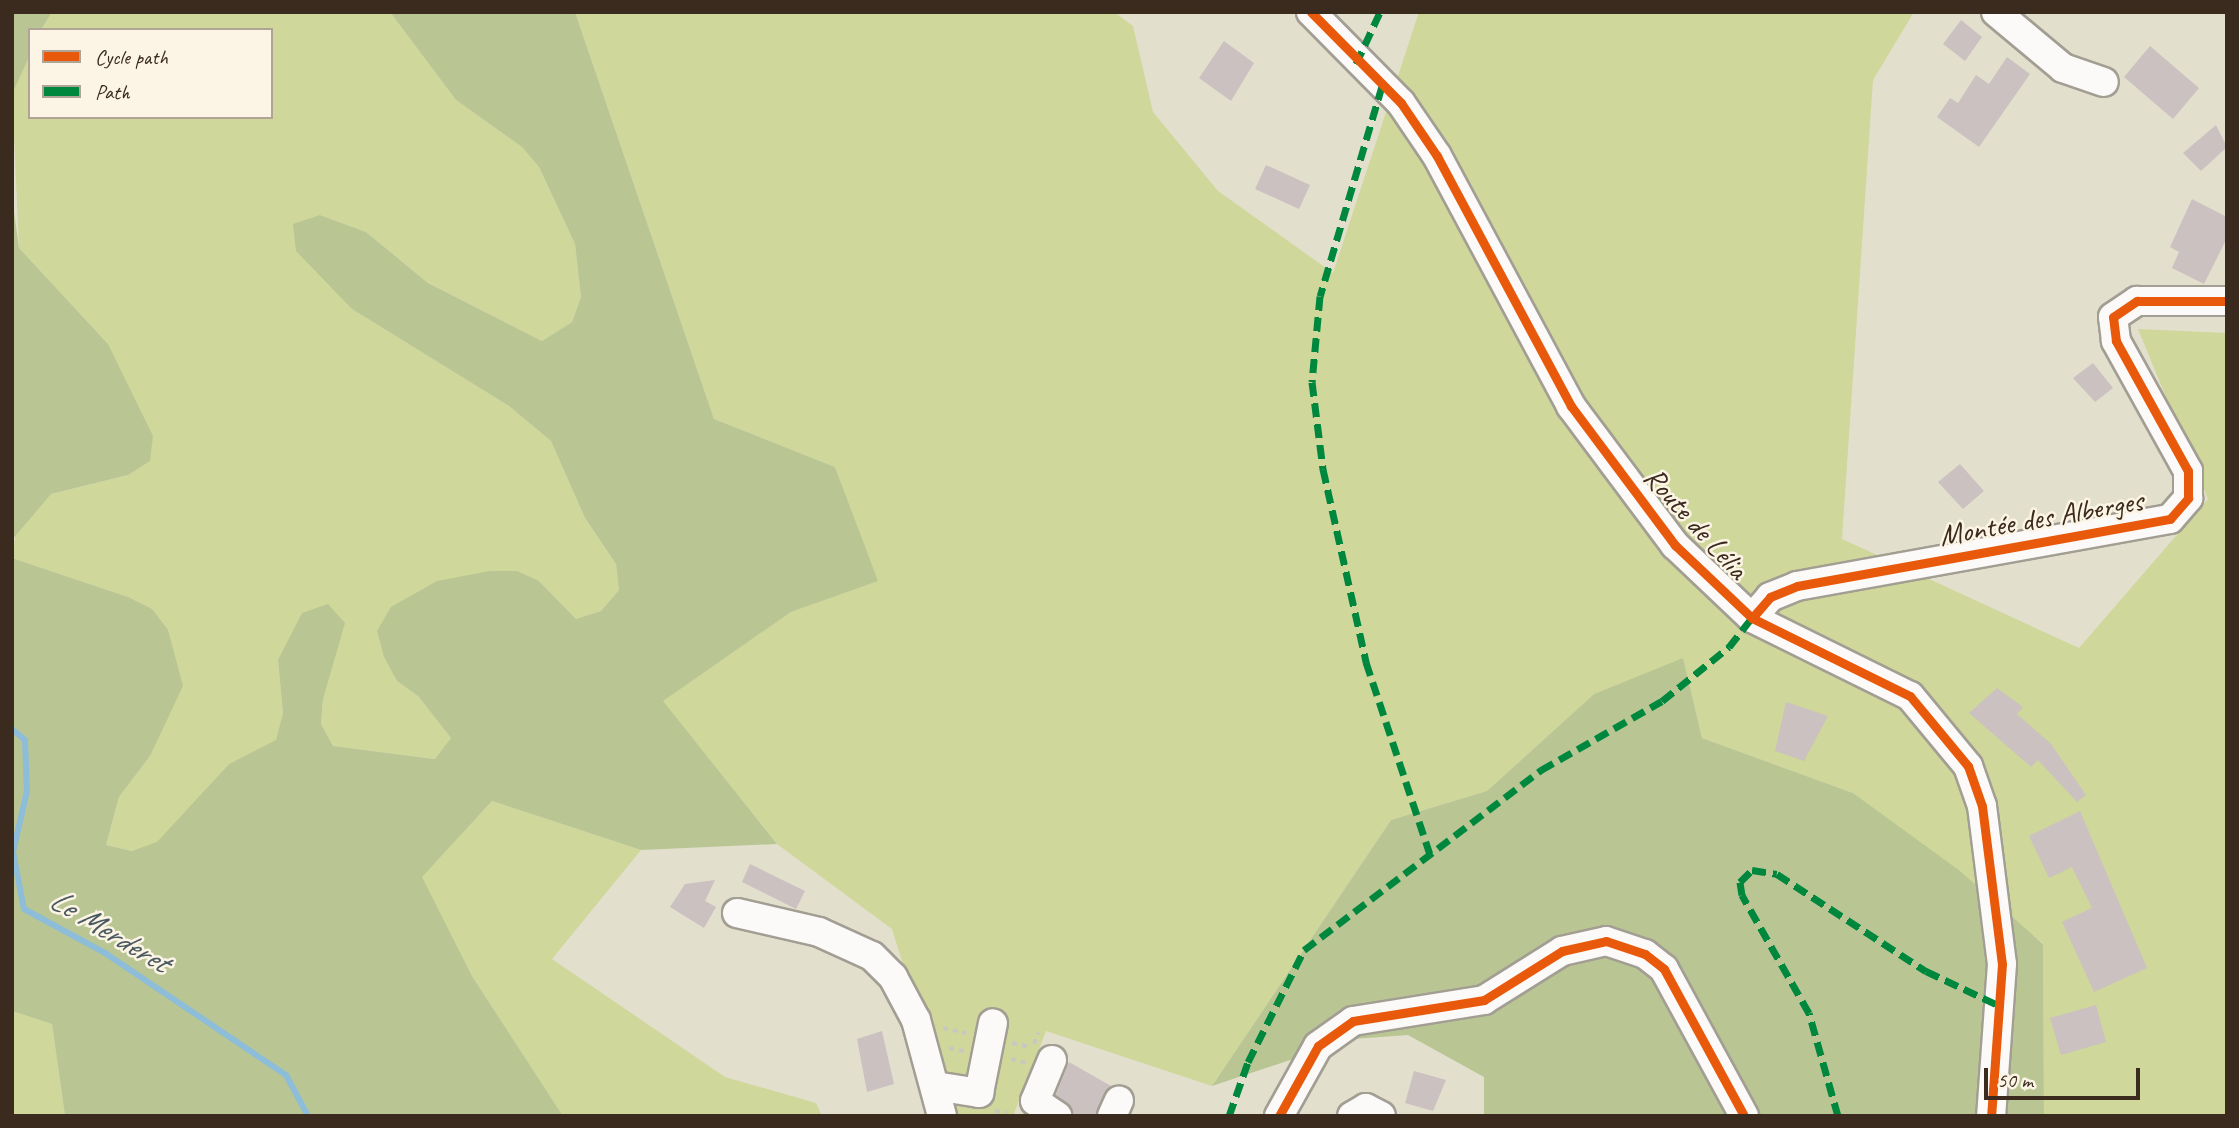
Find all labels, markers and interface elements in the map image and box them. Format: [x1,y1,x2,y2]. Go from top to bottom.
legend [28,28,273,119]
text: Cycle path [95,44,168,70]
text: Path [95,79,130,105]
street label: Route de Lélia [1636,460,1756,586]
street label: Montée des Alberges [1937,482,2145,554]
water label: Le Merderet [42,880,176,982]
scale bar [1987,1054,2143,1098]
text: 50 m [1997,1067,2033,1093]

